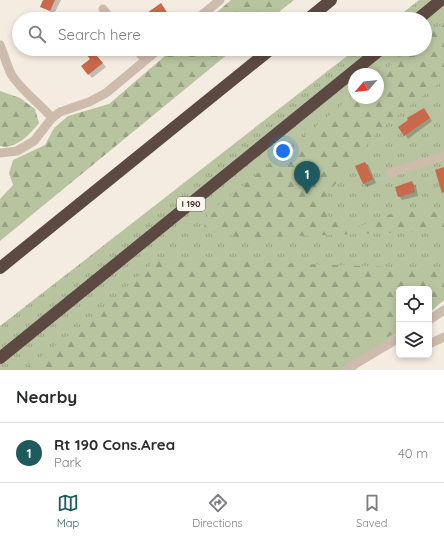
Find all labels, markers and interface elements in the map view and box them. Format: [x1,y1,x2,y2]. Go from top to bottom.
search box [12,12,432,56]
icon: search [26,23,48,45]
text: Search here [58,25,141,44]
north arrow [348,68,384,104]
your location [273,141,293,161]
pin: 1 [294,161,320,194]
road number: I 190 [177,197,205,211]
map controls [396,286,432,358]
button: locate [396,286,432,322]
button: layers [396,322,432,358]
text: Nearby [16,386,77,407]
text: Rt 190 Cons.Area [54,435,175,454]
text: 1 [26,445,32,461]
text: 40 m [398,445,428,461]
text: Park [54,454,82,470]
tab: Map [57,492,79,530]
tab: Directions [192,492,243,530]
tab: Saved [356,492,387,530]

